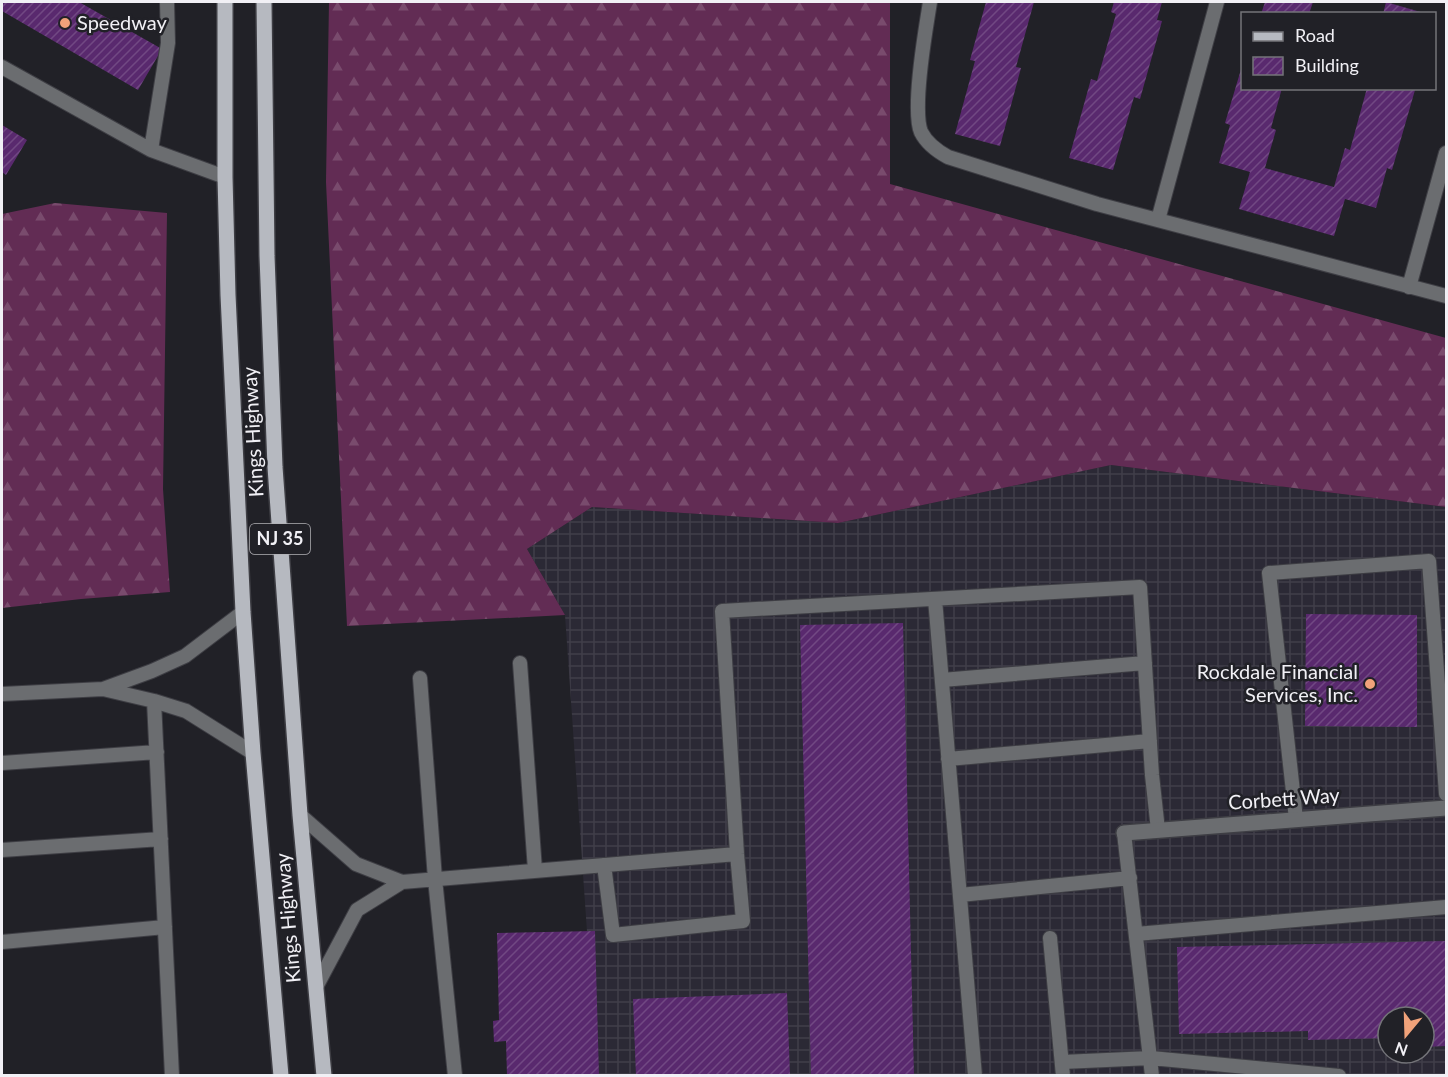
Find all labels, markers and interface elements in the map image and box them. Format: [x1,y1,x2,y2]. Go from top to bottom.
place label: Speedway [77,10,167,34]
legend [1241,12,1436,90]
marker: Speedway [58,16,72,30]
text: Road [1295,24,1335,46]
text: Building [1295,54,1359,76]
street label: Kings Highway [237,366,267,498]
road number: NJ 35 [250,524,310,554]
place label: Rockdale Financial Services, Inc. [1197,659,1358,706]
marker: Rockdale Financial Services, Inc. [1363,677,1377,691]
street label: Corbett Way [1227,782,1341,814]
street label: Kings Highway [269,851,305,984]
north arrow [1376,1005,1436,1065]
text: N [1392,1039,1410,1061]

